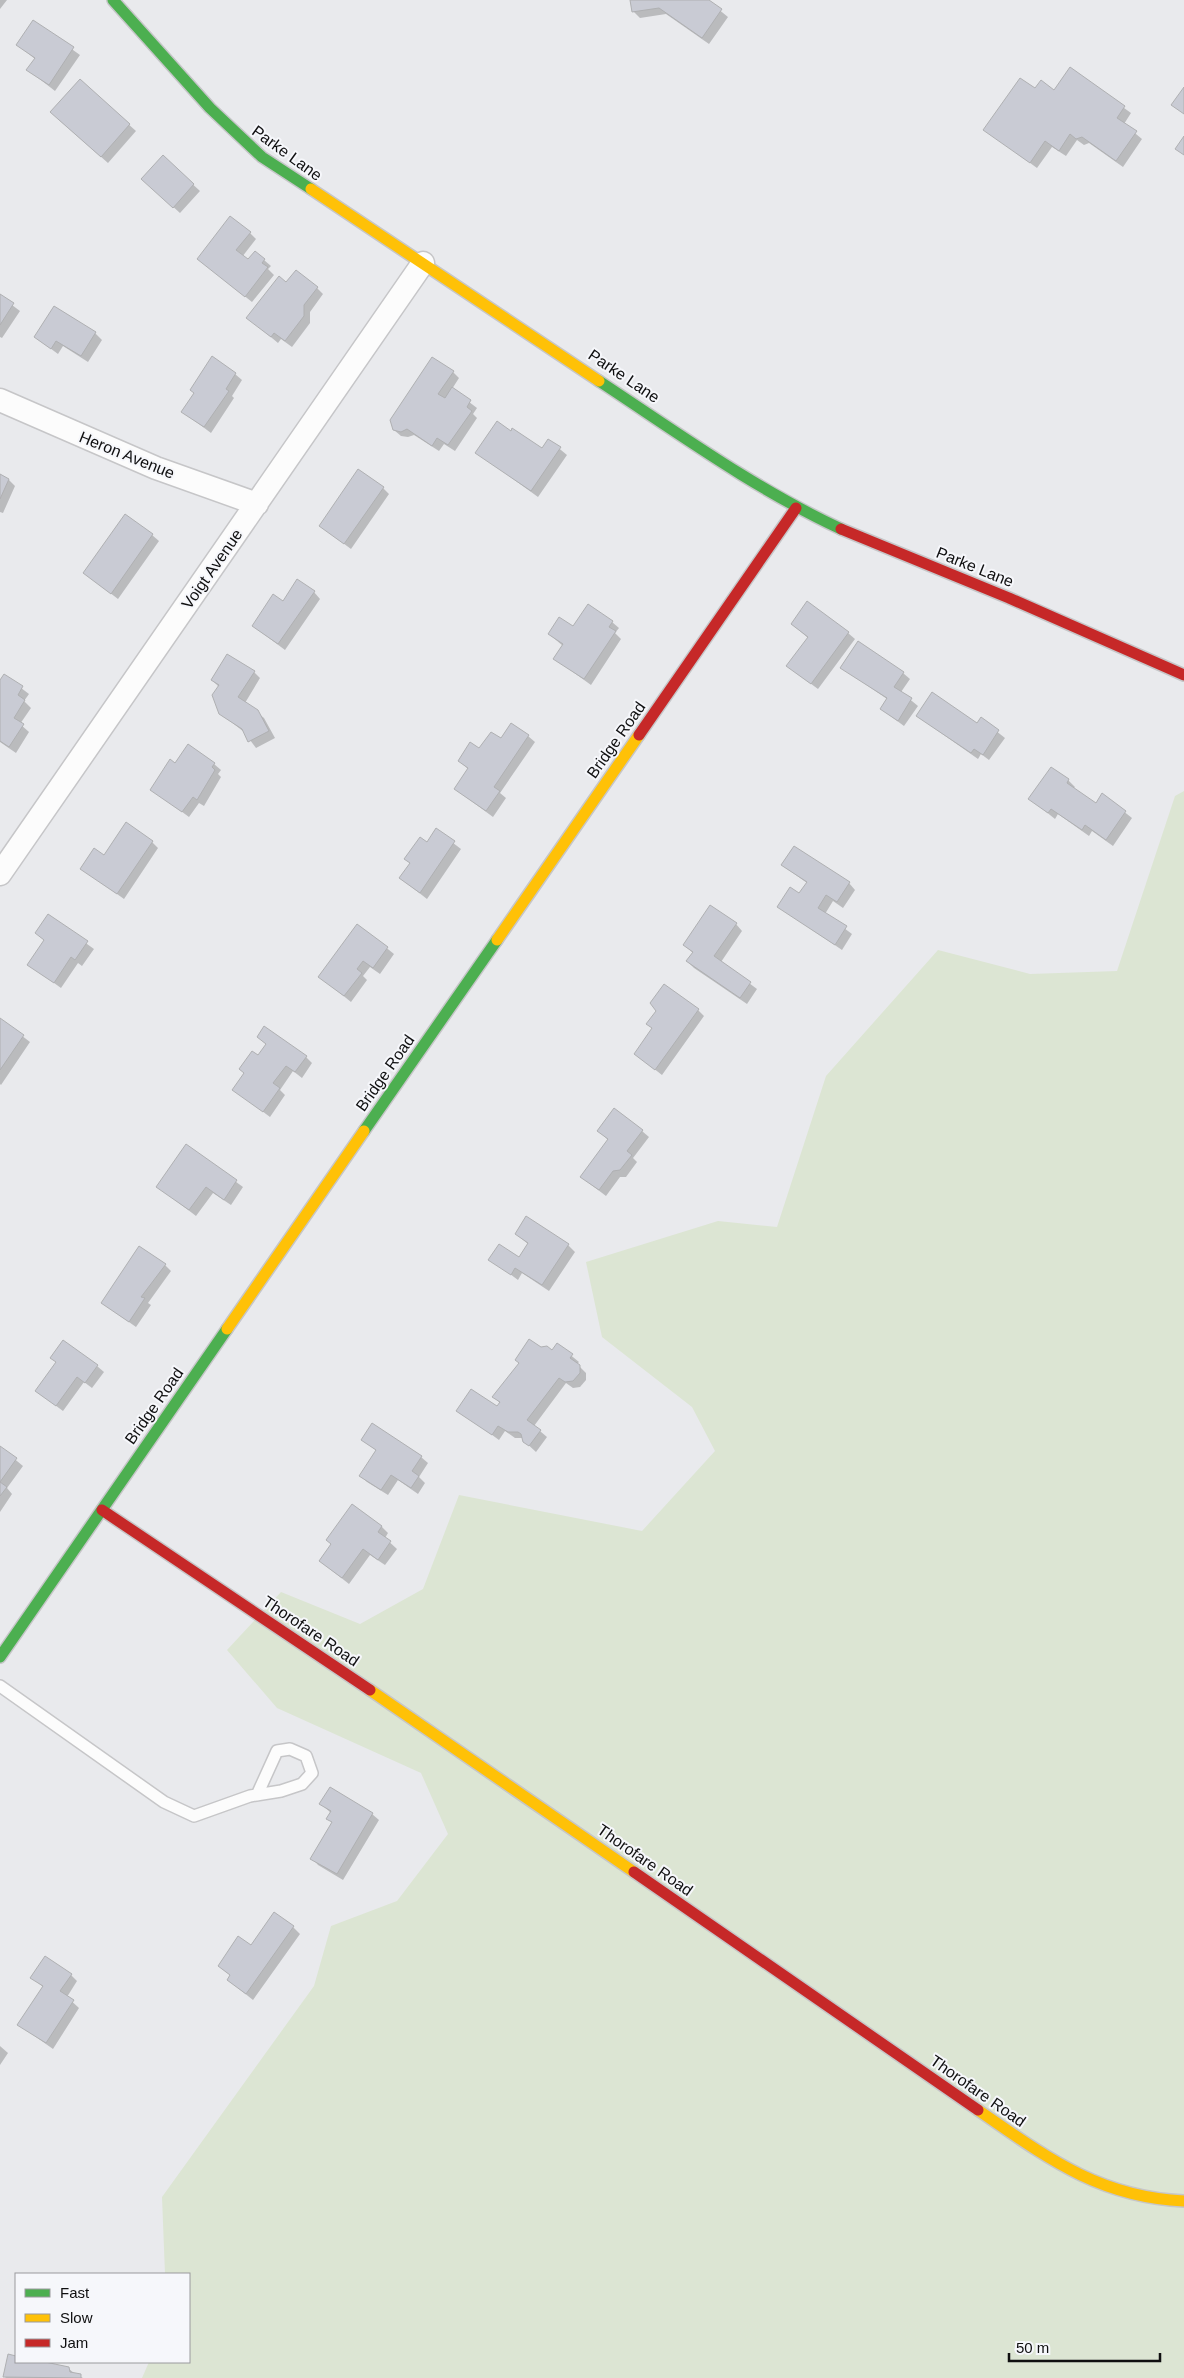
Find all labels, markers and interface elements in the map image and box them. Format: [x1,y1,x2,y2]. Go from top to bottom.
street label: Parke Lane [249,122,325,184]
street label: Parke Lane [585,346,663,406]
street label: Heron Avenue [77,428,177,482]
street label: Voigt Avenue [178,526,246,612]
street label: Parke Lane [934,544,1016,590]
street label: Bridge Road [584,699,648,781]
street label: Bridge Road [353,1032,417,1114]
street label: Bridge Road [122,1365,186,1447]
street label: Thorofare Road [260,1593,362,1669]
street label: Thorofare Road [594,1821,696,1899]
street label: Thorofare Road [927,2052,1029,2130]
legend [15,2273,190,2363]
text: Fast [60,2284,90,2301]
text: Slow [60,2309,93,2326]
scale bar [1009,2330,1160,2362]
text: Jam [60,2334,88,2351]
text: 50 m [1016,2339,1049,2356]

